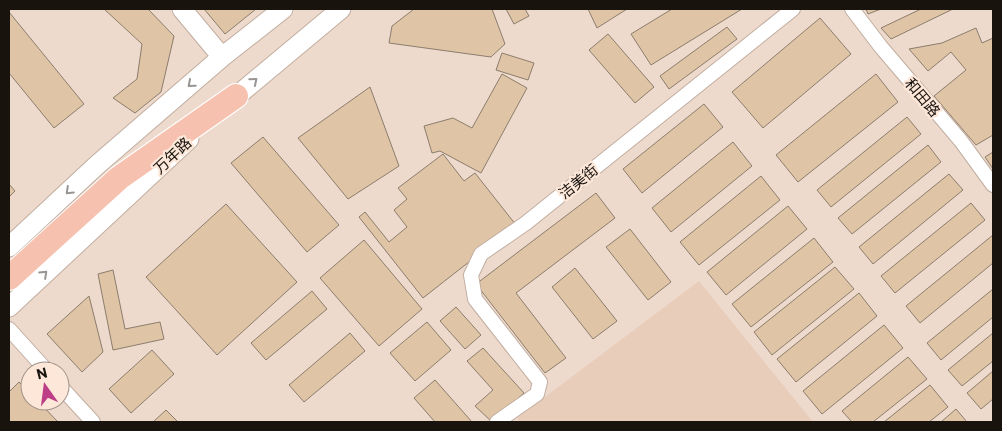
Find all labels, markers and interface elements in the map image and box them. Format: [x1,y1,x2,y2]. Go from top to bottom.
street label: 和田路 [902,74,944,120]
one-way arrow [249,77,258,86]
one-way arrow [187,78,196,87]
street label: 万年路 [149,133,195,177]
street label: 洁美街 [555,160,601,202]
one-way arrow [66,185,75,194]
one-way arrow [39,271,48,280]
north arrow [20,361,70,411]
text: N [35,363,49,382]

